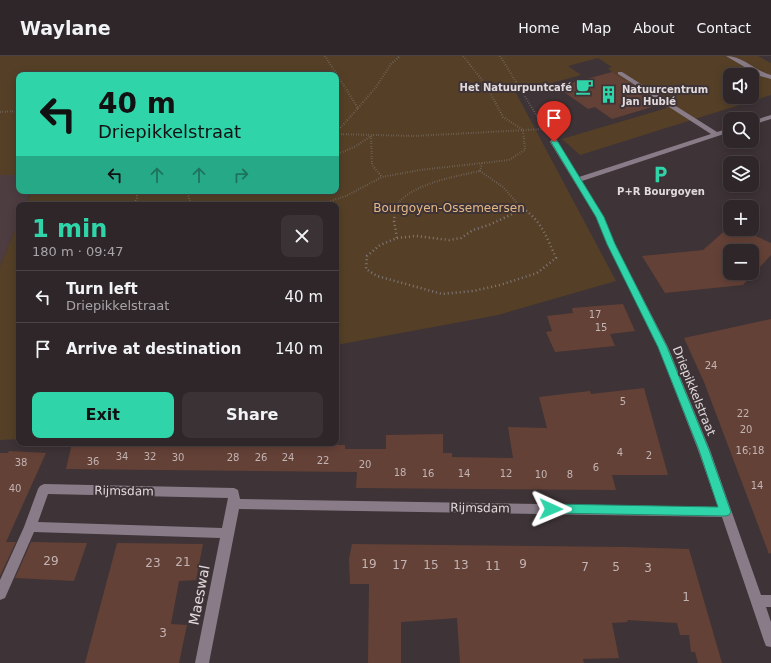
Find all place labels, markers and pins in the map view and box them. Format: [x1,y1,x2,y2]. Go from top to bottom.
cafe icon: Het Natuurpuntcafé [575,77,595,97]
place label: Het Natuurpuntcafé [460,82,572,93]
place label: Natuurcentrum Jan Hublé [621,84,708,107]
building icon: Natuurcentrum Jan Hublé [599,85,619,105]
pin [537,101,571,142]
parking icon: P+R Bourgoyen [651,164,671,184]
place label: P+R Bourgoyen [617,186,705,197]

